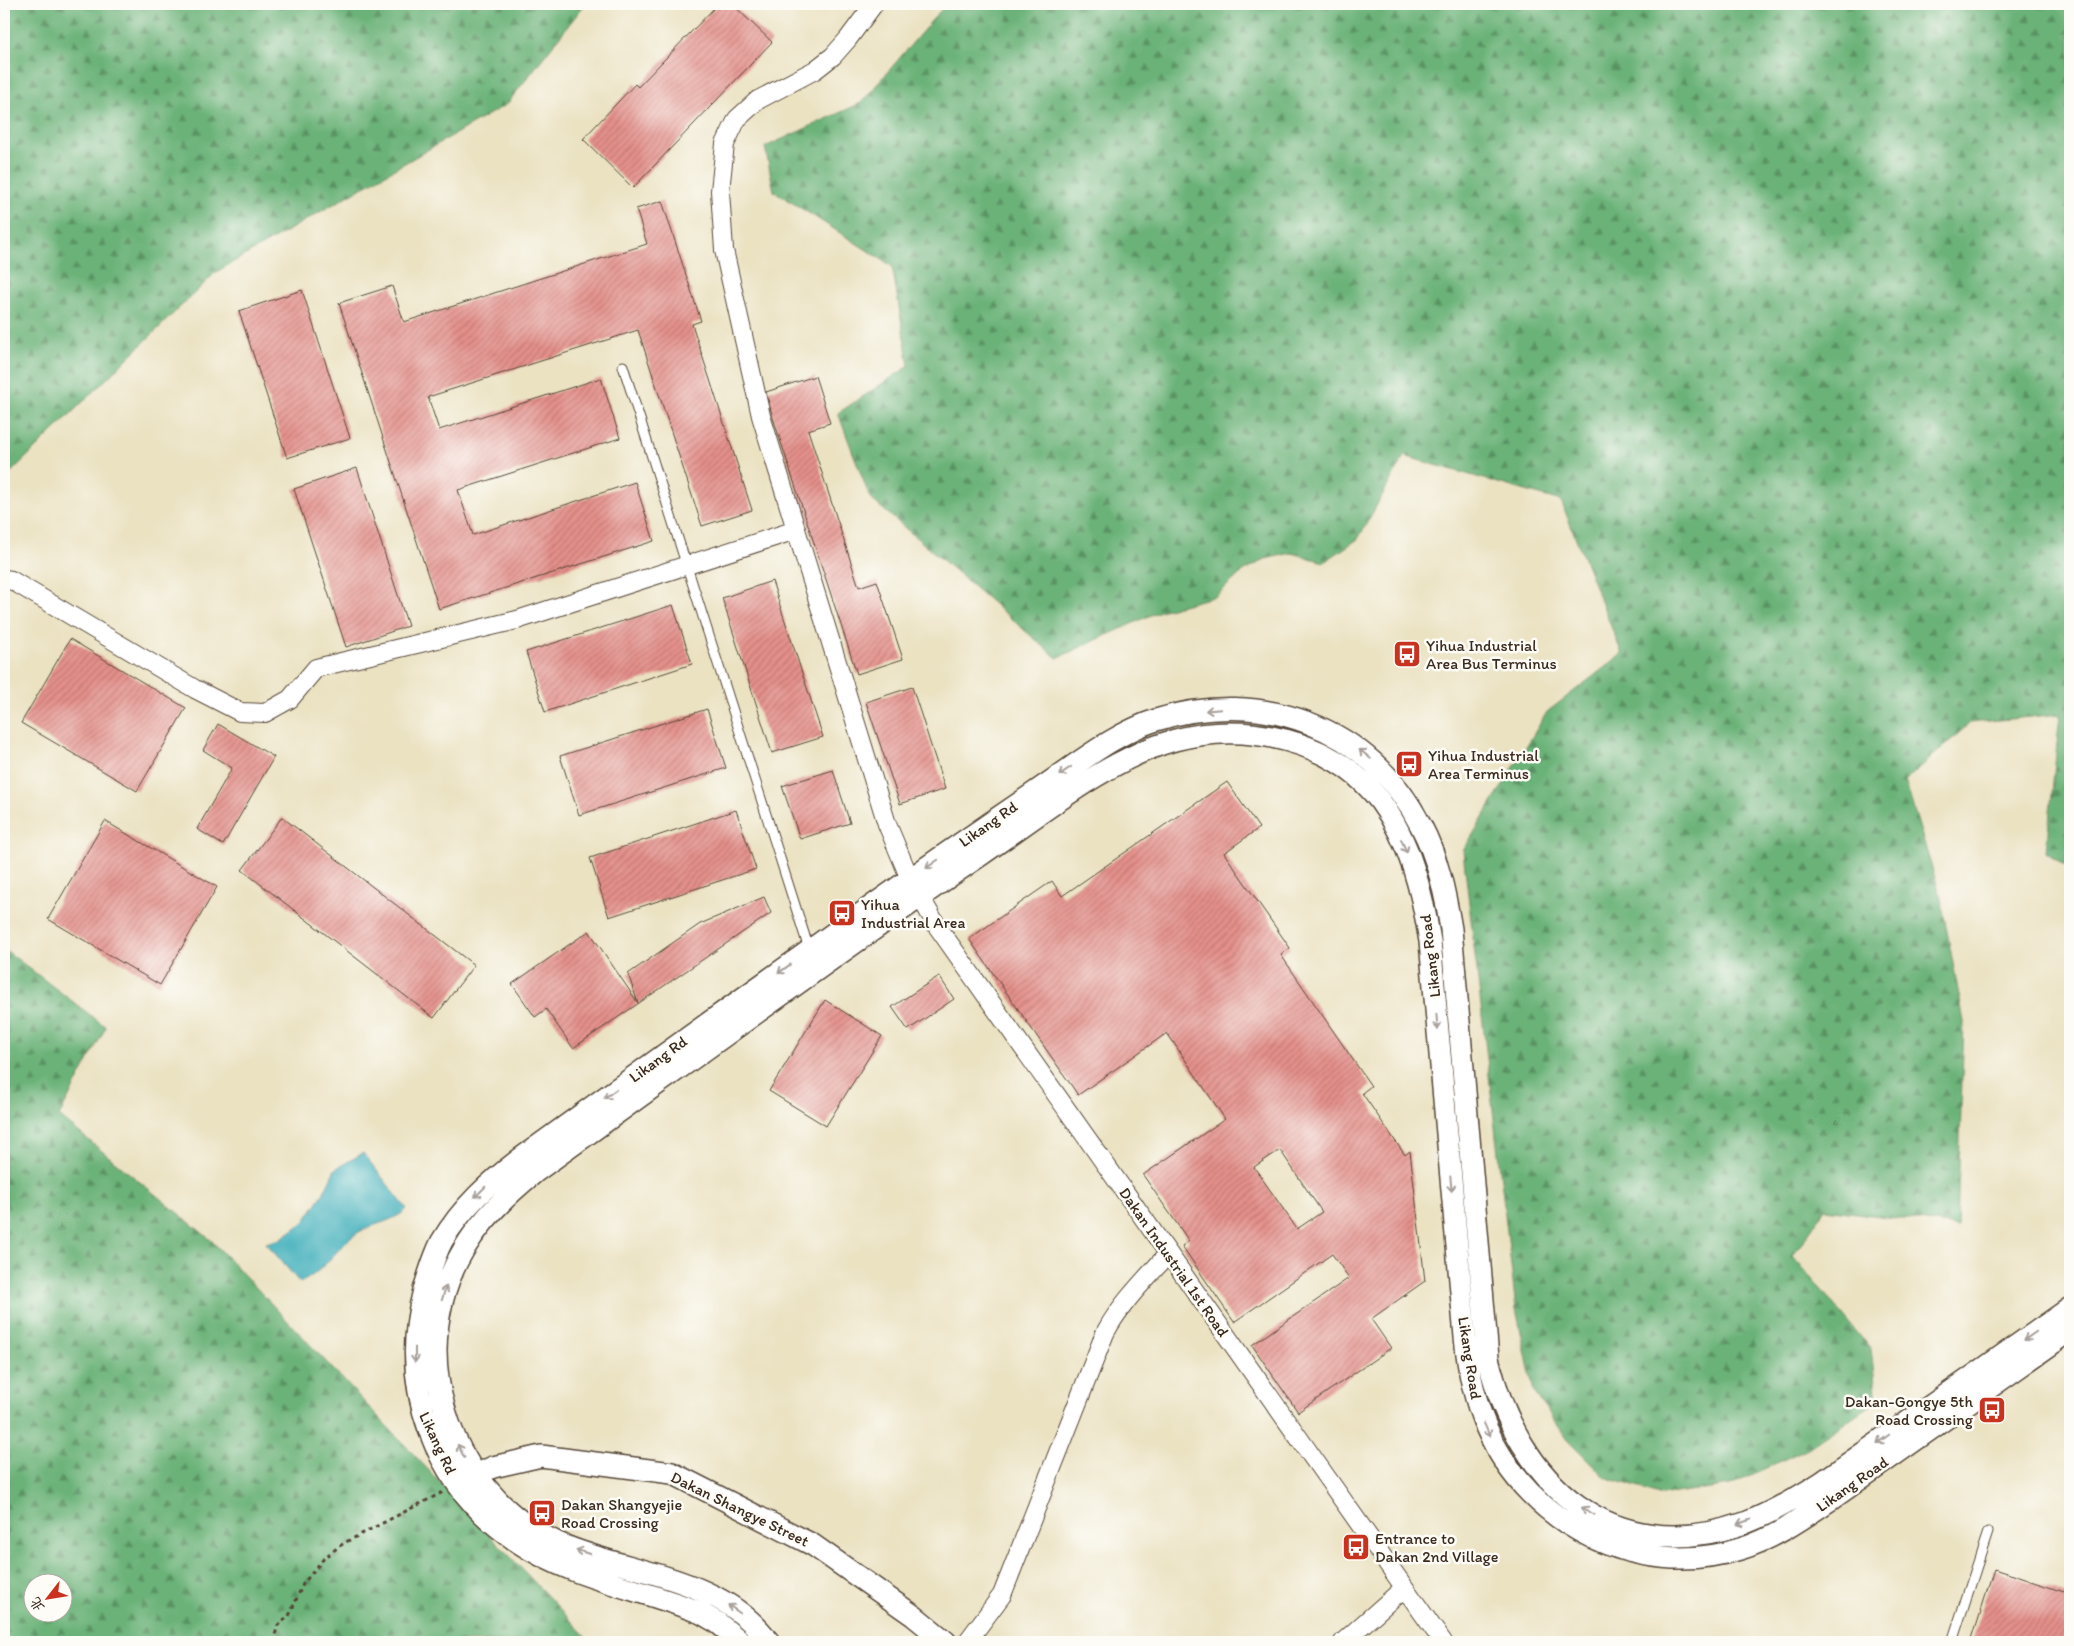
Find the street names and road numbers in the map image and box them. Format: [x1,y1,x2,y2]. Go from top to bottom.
street label: Likang Rd [955,797,1021,851]
street label: Likang Road [1415,913,1445,999]
street label: Likang Rd [625,1032,691,1086]
street label: Dakan Industrial 1st Road [1115,1184,1233,1341]
street label: Likang Road [1454,1315,1486,1401]
street label: Likang Rd [415,1409,461,1478]
street label: Likang Road [1812,1452,1892,1516]
street label: Dakan Shangye Street [668,1467,812,1551]

